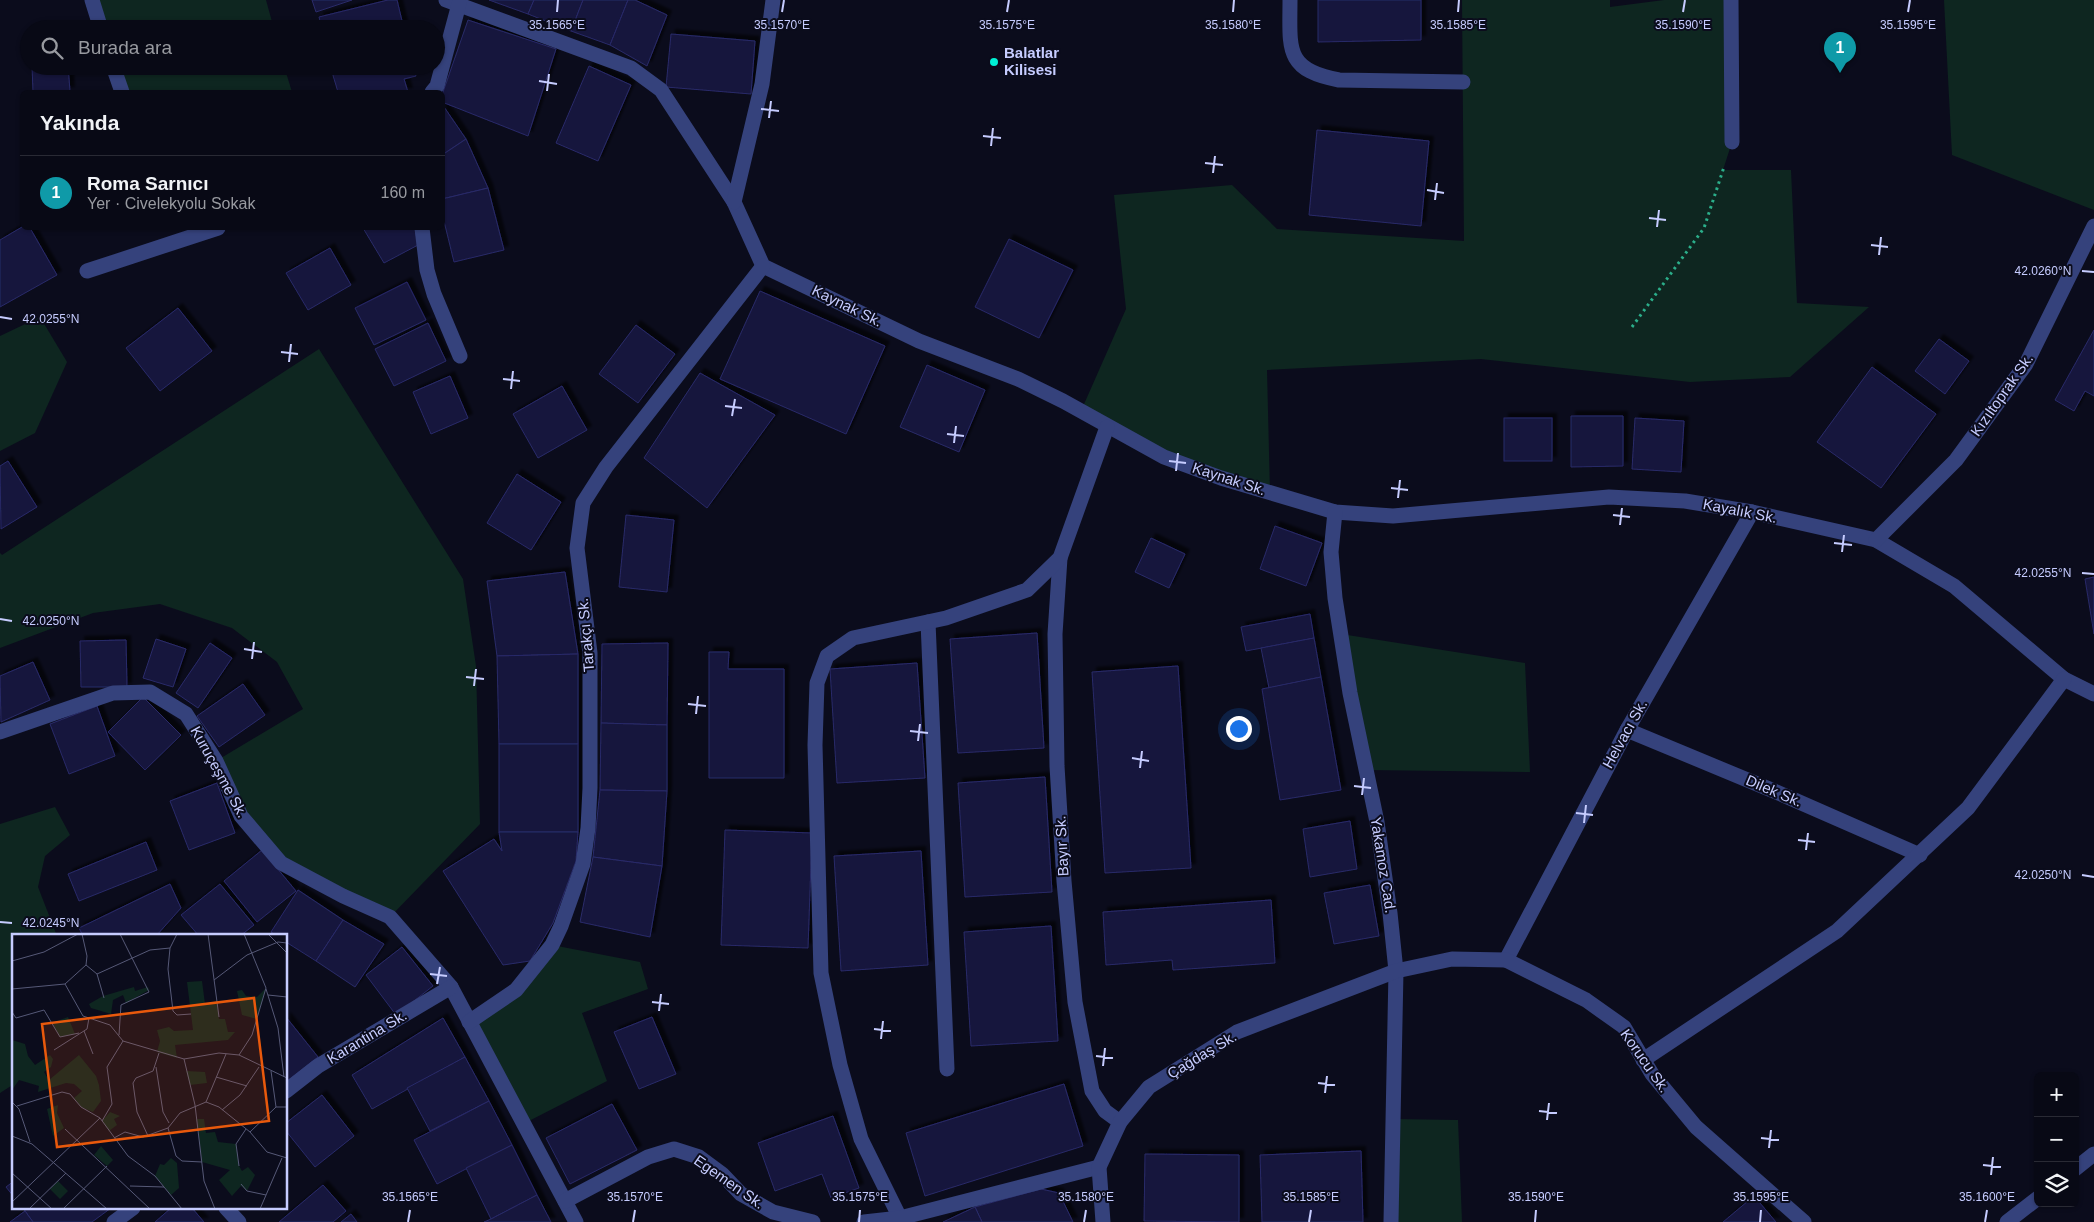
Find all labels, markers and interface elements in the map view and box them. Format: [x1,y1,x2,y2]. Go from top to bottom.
text: 35.1565°E [529,18,585,32]
text: 35.1570°E [754,18,810,32]
text: 35.1575°E [979,18,1035,32]
text: 35.1580°E [1205,18,1261,32]
text: 35.1585°E [1430,18,1486,32]
text: 35.1590°E [1655,18,1711,32]
text: 35.1595°E [1880,18,1936,32]
search box [20,20,445,75]
pin: 1 [1824,32,1856,73]
icon: search [38,34,66,62]
text: Burada ara [78,37,172,58]
place label: Balatlar Kilisesi [1004,44,1059,78]
marker: Balatlar Kilisesi [988,56,1000,68]
text: Yakında [40,111,119,134]
text: Roma Sarnıcı [87,173,208,194]
text: 1 [52,184,60,201]
text: 160 m [381,184,425,201]
text: Yer · Civelekyolu Sokak [87,195,255,212]
text: 42.0260°N [2015,264,2071,278]
street label: Kaynak Sk. [809,281,885,330]
text: 42.0255°N [23,312,79,326]
street label: Kızıltoprak Sk. [1967,350,2036,439]
street label: Kaynak Sk. [1190,459,1268,498]
street label: Kayalık Sk. [1702,495,1779,526]
text: 42.0255°N [2015,566,2071,580]
street label: Tarakçı Sk. [574,597,597,673]
text: 42.0250°N [23,614,79,628]
street label: Helvacı Sk. [1599,696,1650,771]
your location [1226,716,1252,742]
street label: Kuruçeşme Sk. [187,723,252,820]
street label: Dilek Sk. [1744,771,1805,810]
street label: Bayır Sk. [1051,815,1072,877]
street label: Yakamoz Cad. [1367,816,1399,914]
text: 42.0250°N [2015,868,2071,882]
text: 42.0245°N [23,916,79,930]
inset map [12,934,288,1210]
street label: Karantina Sk. [324,1006,410,1067]
street label: Korucu Sk. [1617,1026,1673,1096]
street label: Çağdaş Sk. [1164,1027,1239,1082]
map controls [2034,1072,2079,1207]
button: + [2034,1072,2079,1117]
button: − [2034,1117,2079,1162]
street label: Egemen Sk. [691,1151,768,1212]
button: layers [2034,1162,2079,1207]
text: 35.1565°E [382,1190,438,1204]
text: 35.1570°E [607,1190,663,1204]
text: 35.1575°E [832,1190,888,1204]
text: 35.1580°E [1058,1190,1114,1204]
text: 35.1585°E [1283,1190,1339,1204]
text: 35.1590°E [1508,1190,1564,1204]
text: 35.1595°E [1733,1190,1789,1204]
text: 35.1600°E [1959,1190,2015,1204]

